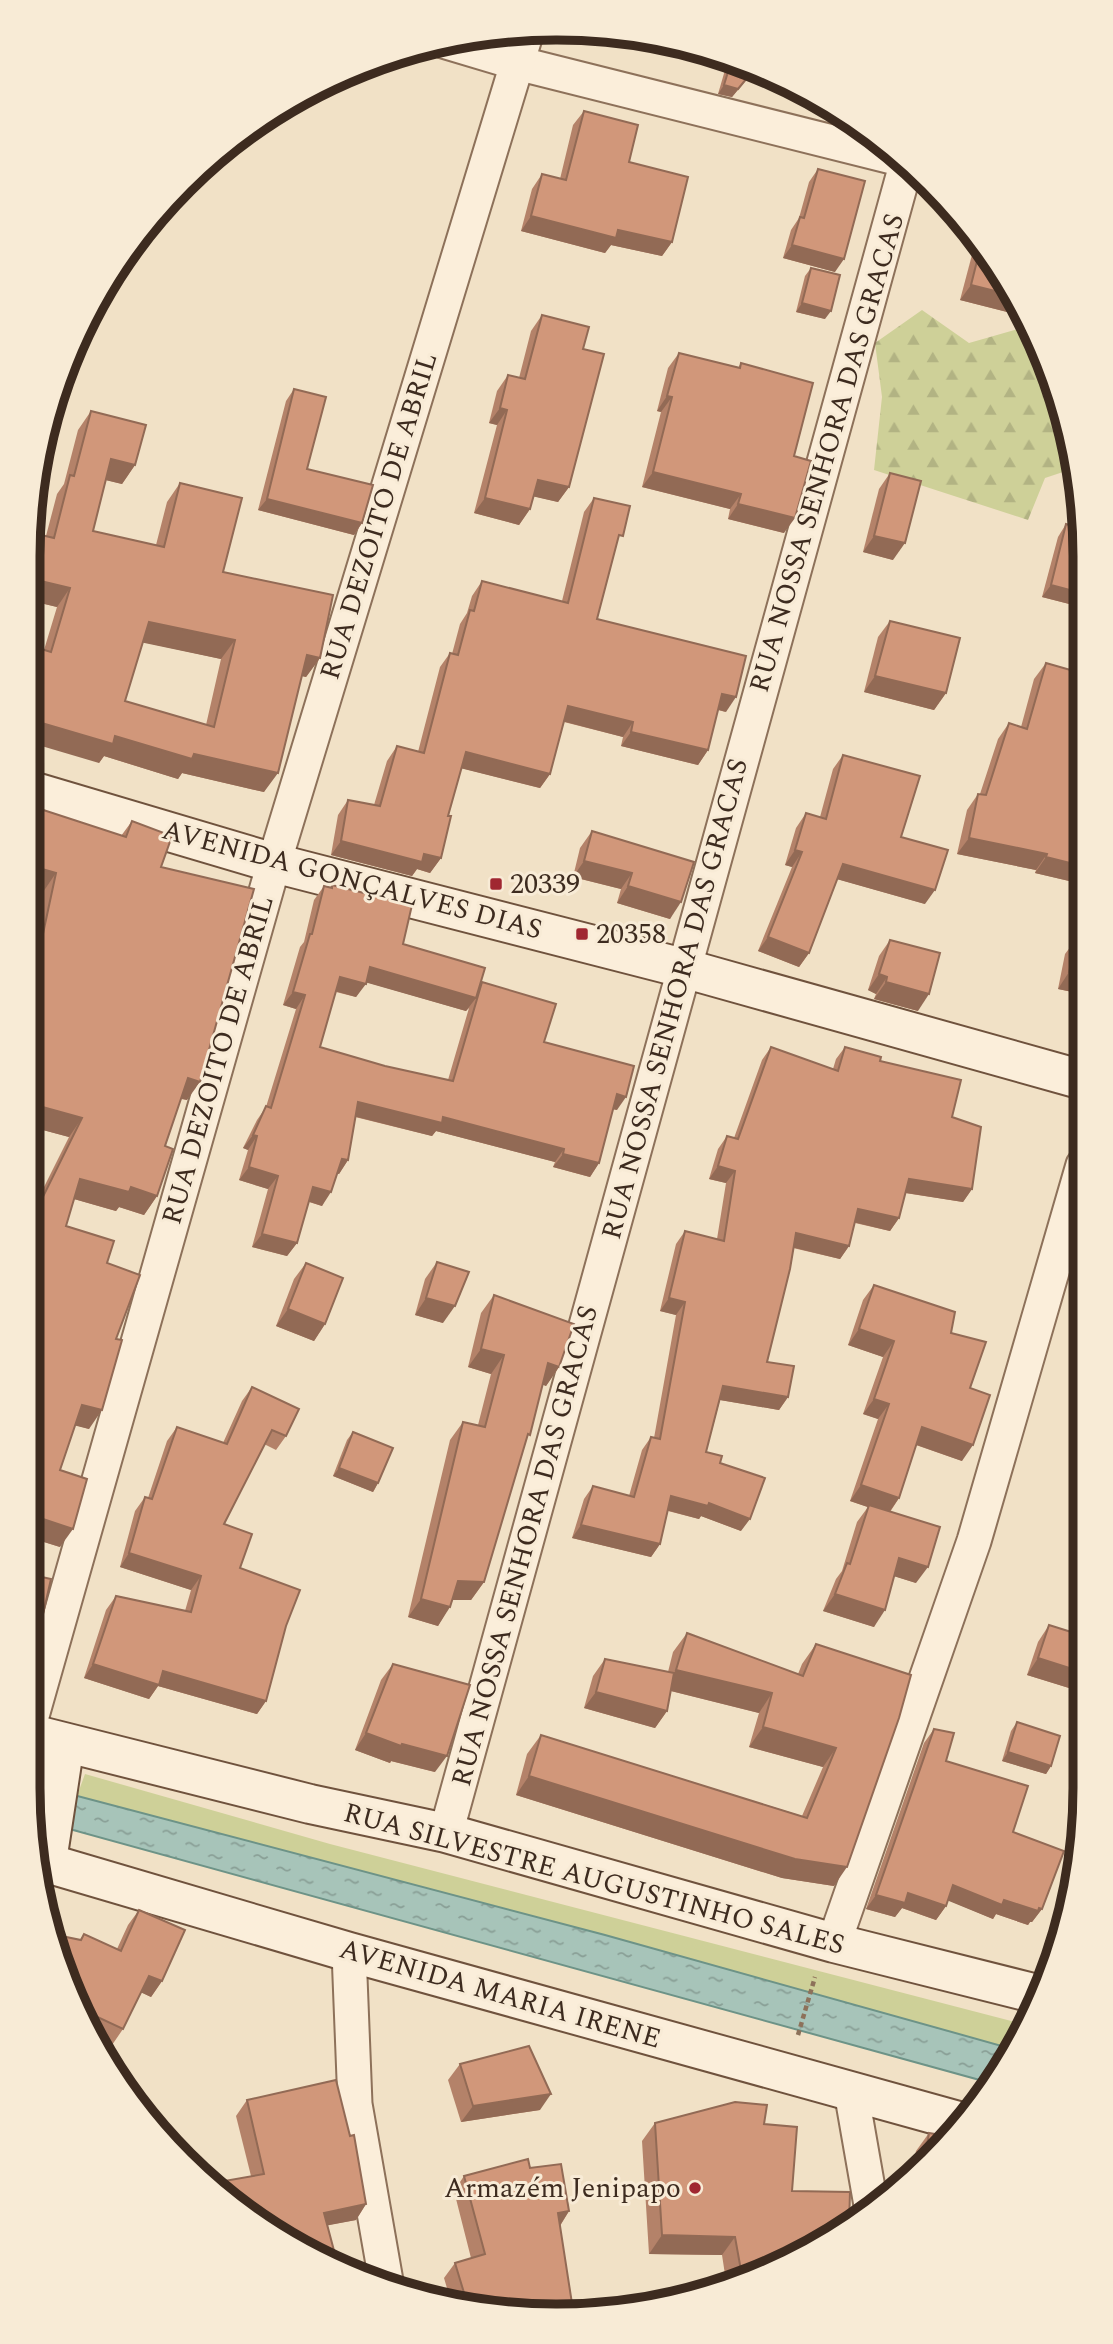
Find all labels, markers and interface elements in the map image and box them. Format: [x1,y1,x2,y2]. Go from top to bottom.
street label: RUA NOSSA SENHORA DAS GRACAS [738,208,916,698]
street label: RUA DEZOITO DE ABRIL [309,347,449,685]
street label: RUA NOSSA SENHORA DAS GRACAS [590,754,760,1244]
street label: AVENIDA GONÇALVES DIAS [157,808,547,952]
place label: 20339 [510,863,580,906]
marker: 20339 [488,876,504,892]
street label: RUA DEZOITO DE ABRIL [150,890,286,1230]
place label: 20358 [596,913,666,956]
marker: 20358 [574,926,590,942]
street label: RUA NOSSA SENHORA DAS GRACAS [440,1301,610,1791]
street label: RUA SILVESTRE AUGUSTINHO SALES [339,1791,849,1967]
street label: AVENIDA MARIA IRENE [334,1927,666,2061]
place label: Armazém Jenipapo [444,2167,681,2210]
marker: Armazém Jenipapo [687,2180,703,2196]

